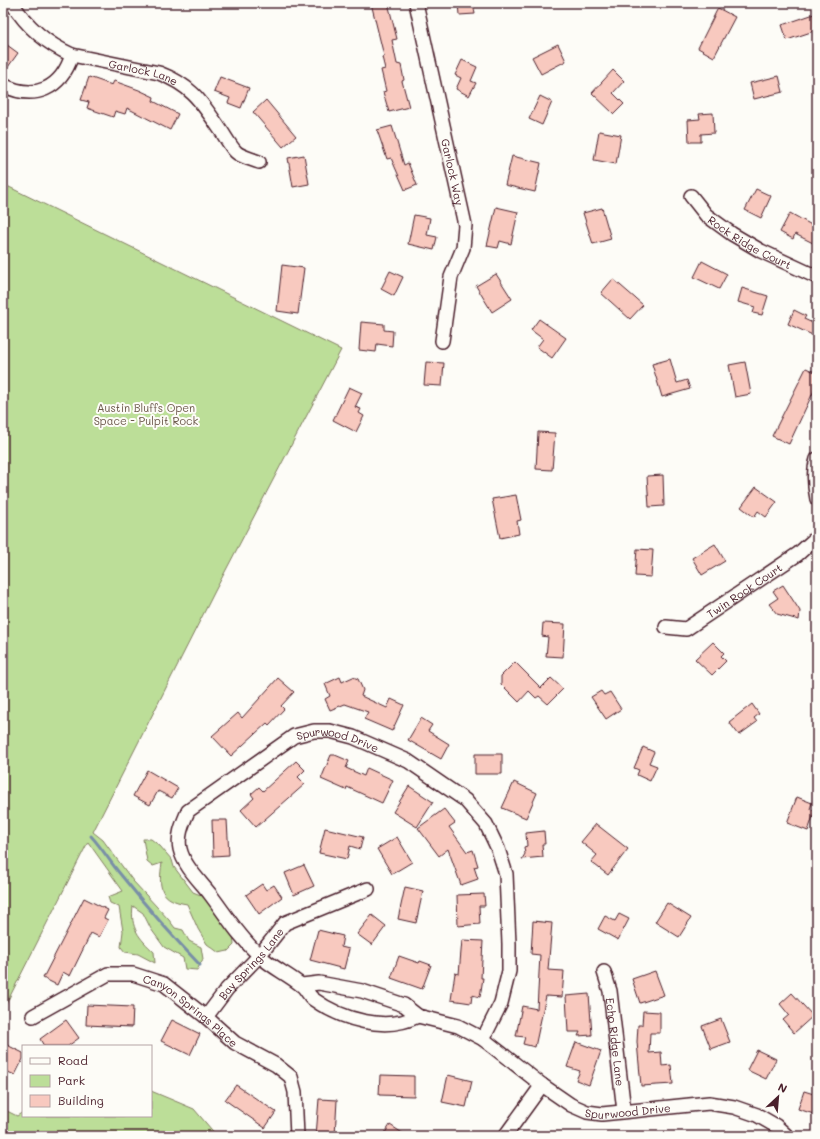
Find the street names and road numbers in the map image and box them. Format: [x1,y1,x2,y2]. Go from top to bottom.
street label: Garlock Lane [107,55,181,88]
street label: Garlock Way [439,137,468,207]
street label: Rock Ridge Court [705,212,794,272]
street label: Twin Rock Court [703,559,785,621]
street label: Spurwood Drive [294,723,382,755]
street label: Bay Springs Lane [214,924,287,1002]
street label: Canyon Springs Place [141,970,242,1050]
street label: Echo Ridge Lane [603,997,629,1087]
street label: Spurwood Drive [584,1099,672,1122]

